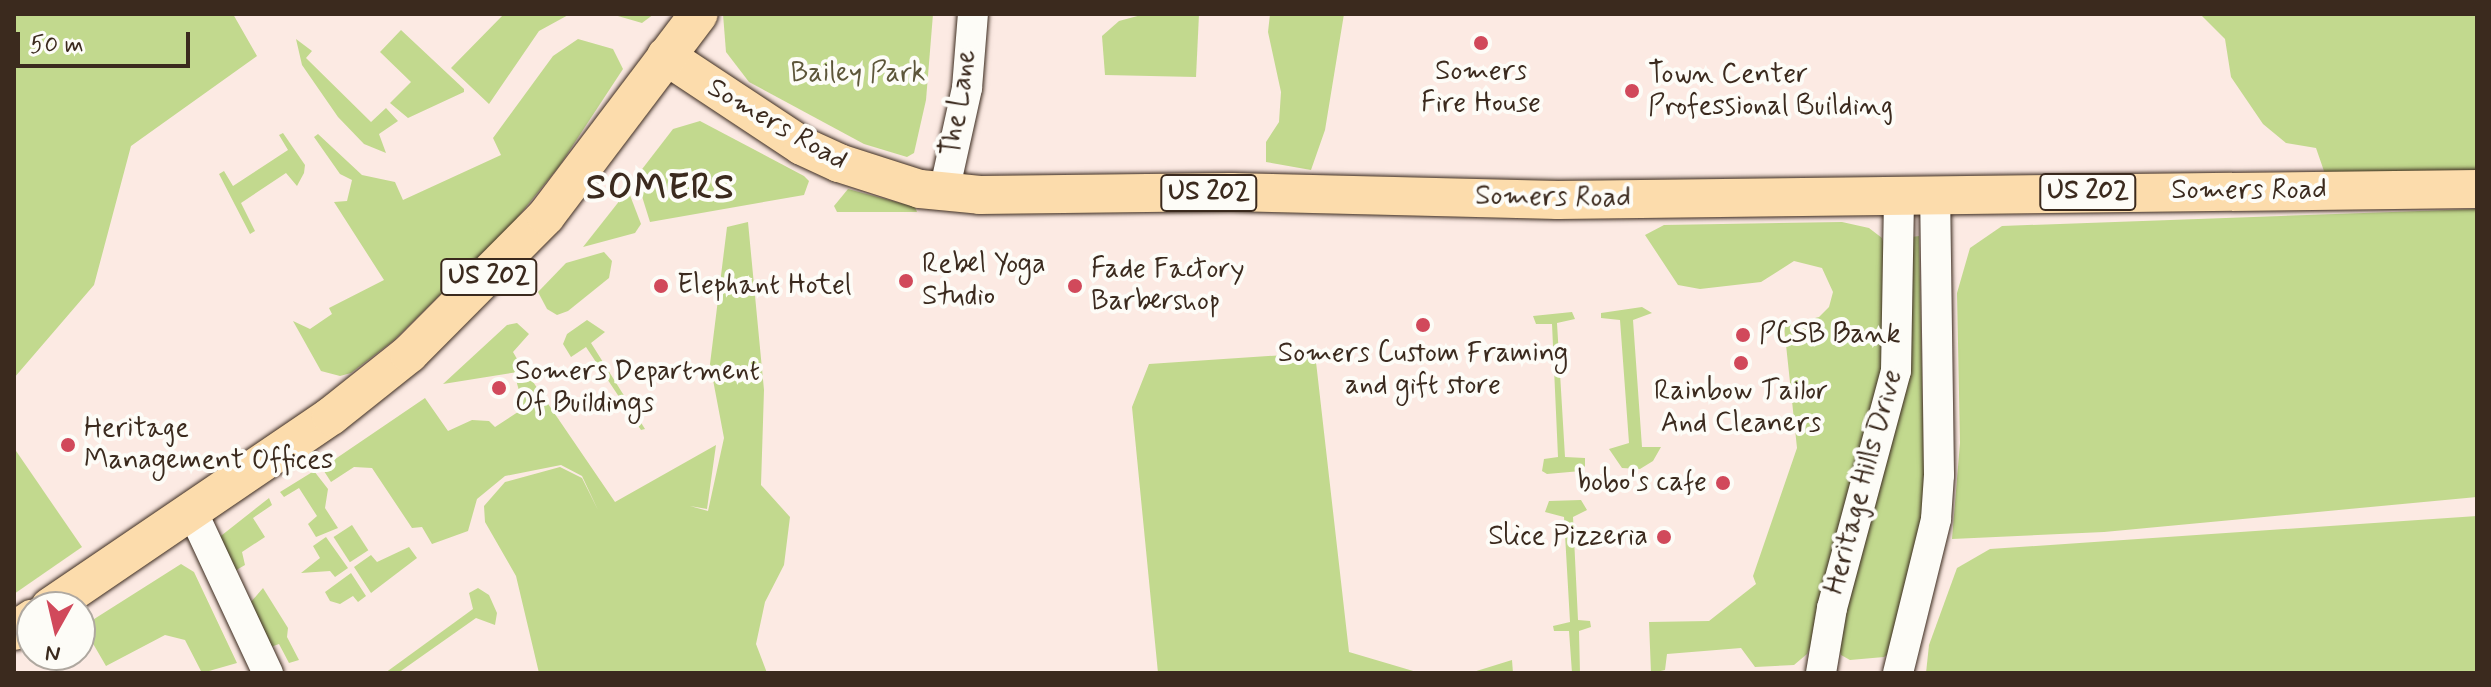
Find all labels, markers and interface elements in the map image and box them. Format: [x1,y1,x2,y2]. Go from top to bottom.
scale bar [20,16,194,66]
text: 50 m [30,30,84,61]
marker: Somers Fire House [1472,34,1490,52]
street label: The Lane [935,46,985,160]
place label: Somers Fire House [1422,55,1540,121]
park label: Bailey Park [791,57,925,91]
place label: Town Center Professional Building [1648,58,1889,124]
street label: Somers Road [701,71,853,179]
marker: Town Center Professional Building [1623,82,1641,100]
district label: SOMERS [581,167,741,211]
road number: US 202 [2038,170,2138,214]
road number: US 202 [1159,171,1259,215]
street label: Somers Road [2171,174,2327,208]
street label: Somers Road [1475,180,1631,216]
place label: Rebel Yoga Studio [922,248,1049,314]
place label: Fade Factory Barbershop [1091,253,1240,319]
road number: US 202 [439,255,539,299]
place label: Elephant Hotel [677,269,844,303]
marker: Rebel Yoga Studio [897,272,915,290]
marker: Elephant Hotel [652,277,670,295]
marker: Fade Factory Barbershop [1066,277,1084,295]
marker: Somers Custom Framing and gift store [1414,316,1432,334]
place label: PCSB Bank [1759,318,1895,352]
marker: PCSB Bank [1734,326,1752,344]
place label: Somers Custom Framing and gift store [1274,337,1572,403]
marker: Rainbow Tailor And Cleaners [1732,354,1750,372]
place label: Somers Department Of Buildings [515,355,777,421]
street label: Heritage Hills Drive [1818,366,1910,598]
place label: Rainbow Tailor And Cleaners [1656,375,1826,441]
marker: Somers Department Of Buildings [490,379,508,397]
place label: Heritage Management Offices [84,412,334,478]
marker: Heritage Management Offices [59,436,77,454]
place label: bobo's cafe [1577,466,1707,500]
marker: bobo's cafe [1714,474,1732,492]
place label: Slice Pizzeria [1487,520,1648,554]
marker: Slice Pizzeria [1655,528,1673,546]
north arrow [16,591,96,671]
text: N [44,638,62,668]

